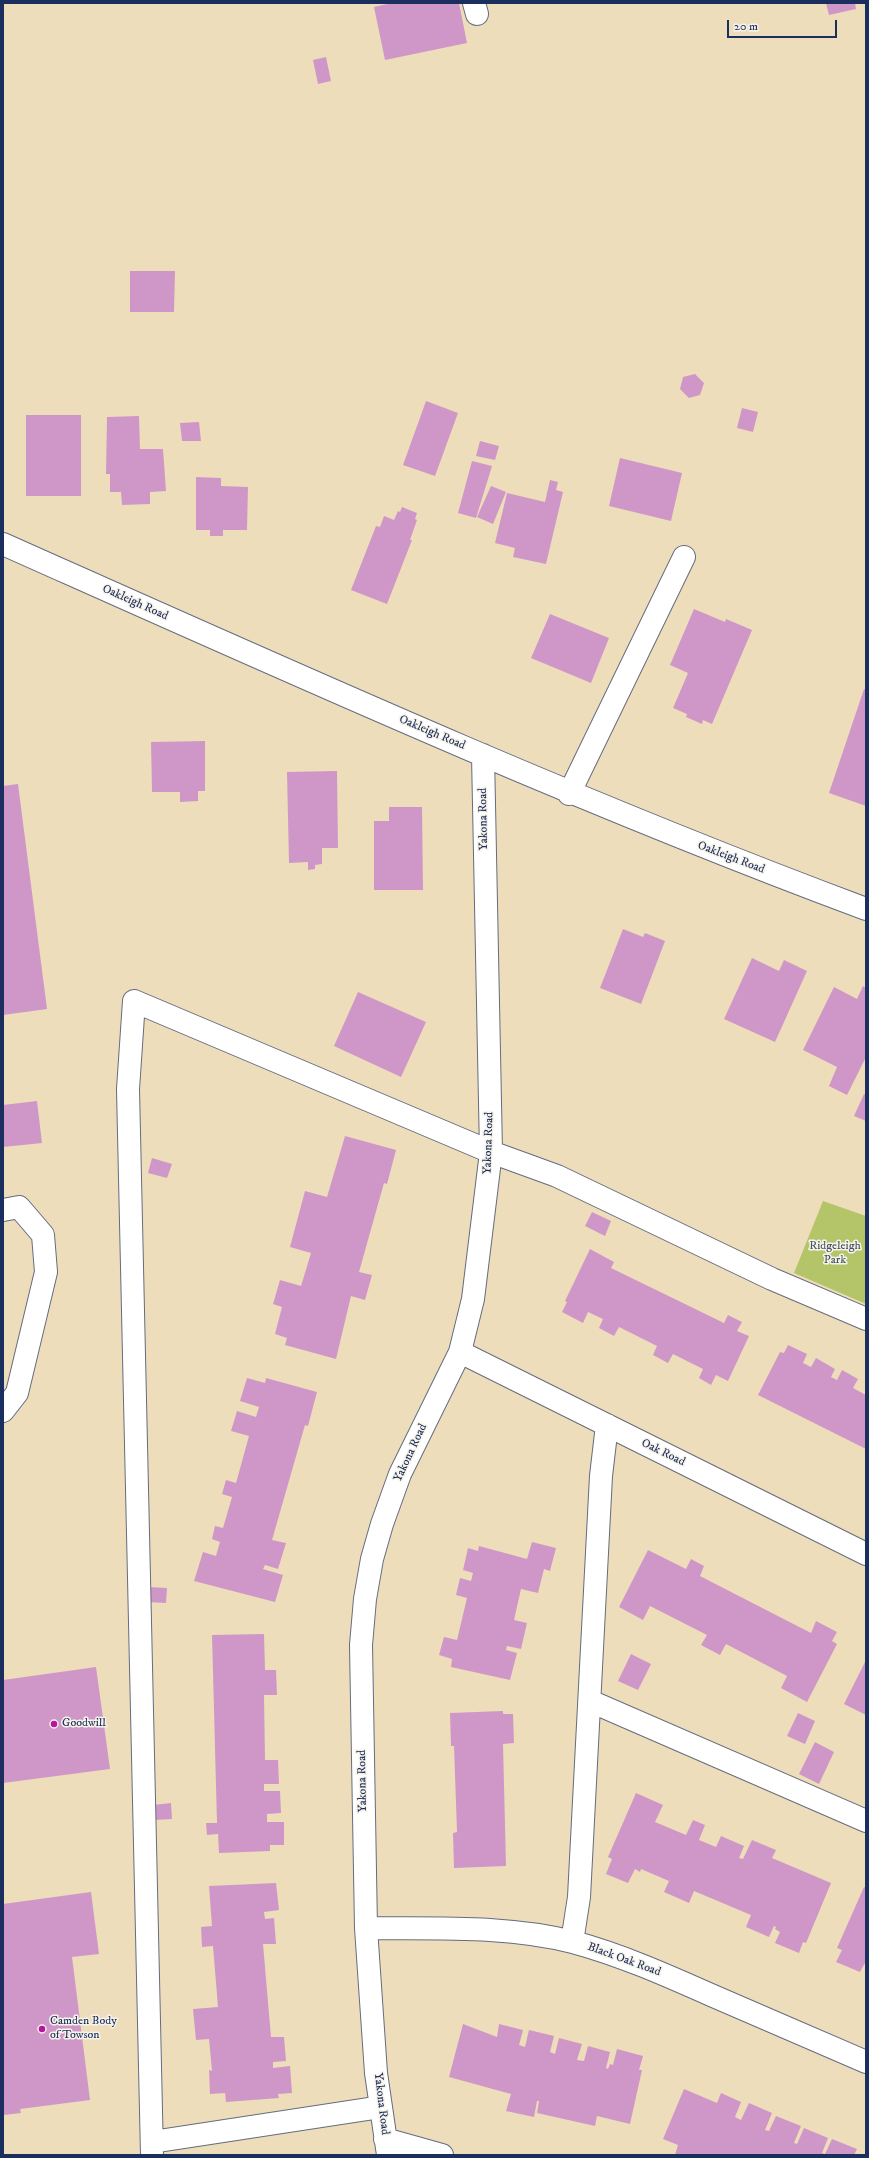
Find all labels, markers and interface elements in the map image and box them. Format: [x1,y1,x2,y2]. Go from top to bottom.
scale bar [729,12,839,38]
text: 20 m [734,19,758,34]
street label: Oakleigh Road [100,582,170,624]
street label: Oakleigh Road [397,713,467,753]
street label: Yakona Road [476,788,492,850]
street label: Oakleigh Road [695,839,767,877]
street label: Yakona Road [481,1112,497,1174]
park label: Ridgeleigh Park [809,1240,861,1268]
street label: Yakona Road [391,1422,431,1484]
street label: Oak Road [639,1436,687,1470]
place label: Goodwill [62,1717,106,1731]
marker: Goodwill [49,1719,59,1729]
street label: Yakona Road [355,1750,371,1812]
street label: Black Oak Road [585,1940,663,1980]
place label: Camden Body of Towson [50,2015,117,2043]
marker: Camden Body of Towson [37,2024,47,2034]
street label: Yakona Road [370,2072,392,2136]

